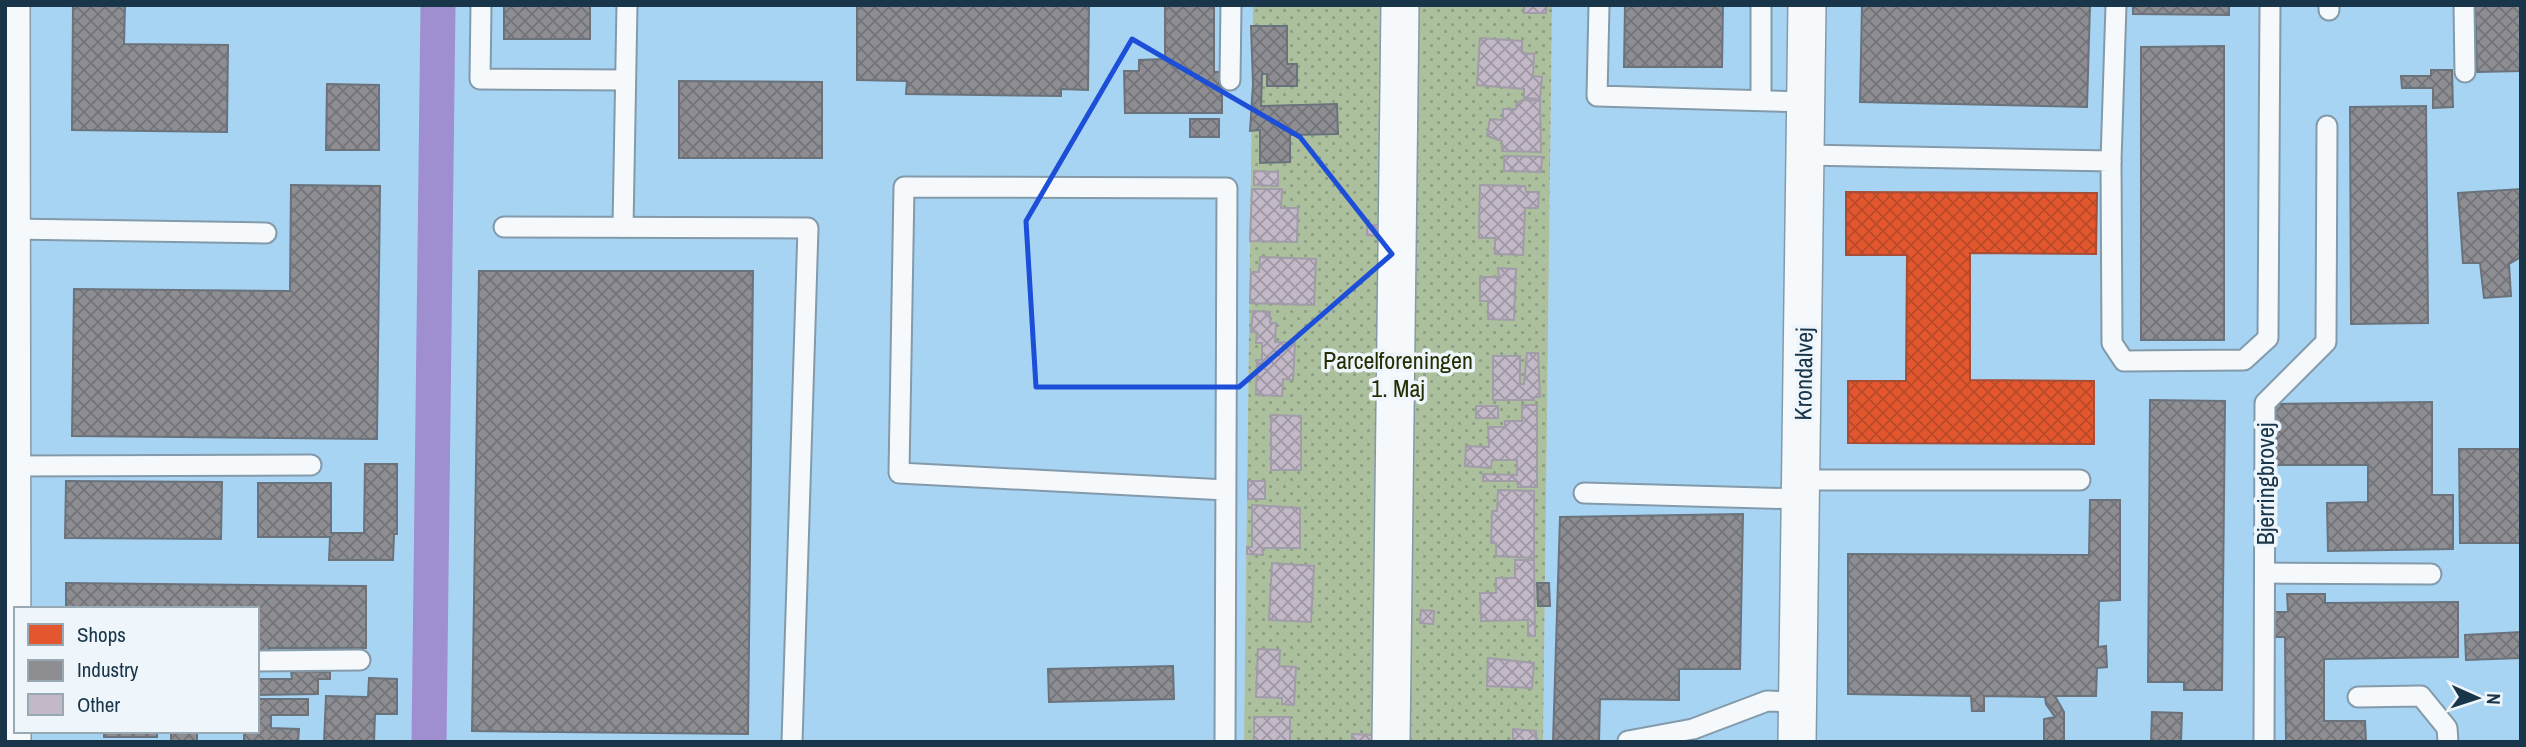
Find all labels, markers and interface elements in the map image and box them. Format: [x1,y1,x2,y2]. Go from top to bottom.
street label: Krondalvej [1786,327,1820,421]
park label: Parcelforeningen 1. Maj [1323,344,1473,404]
street label: Bjerringbrovej [2249,423,2281,545]
legend [14,607,259,733]
text: Shops [77,620,126,649]
text: Industry [77,655,139,684]
north arrow [2442,663,2512,733]
text: Other [77,690,120,719]
text: N [2481,693,2507,705]

